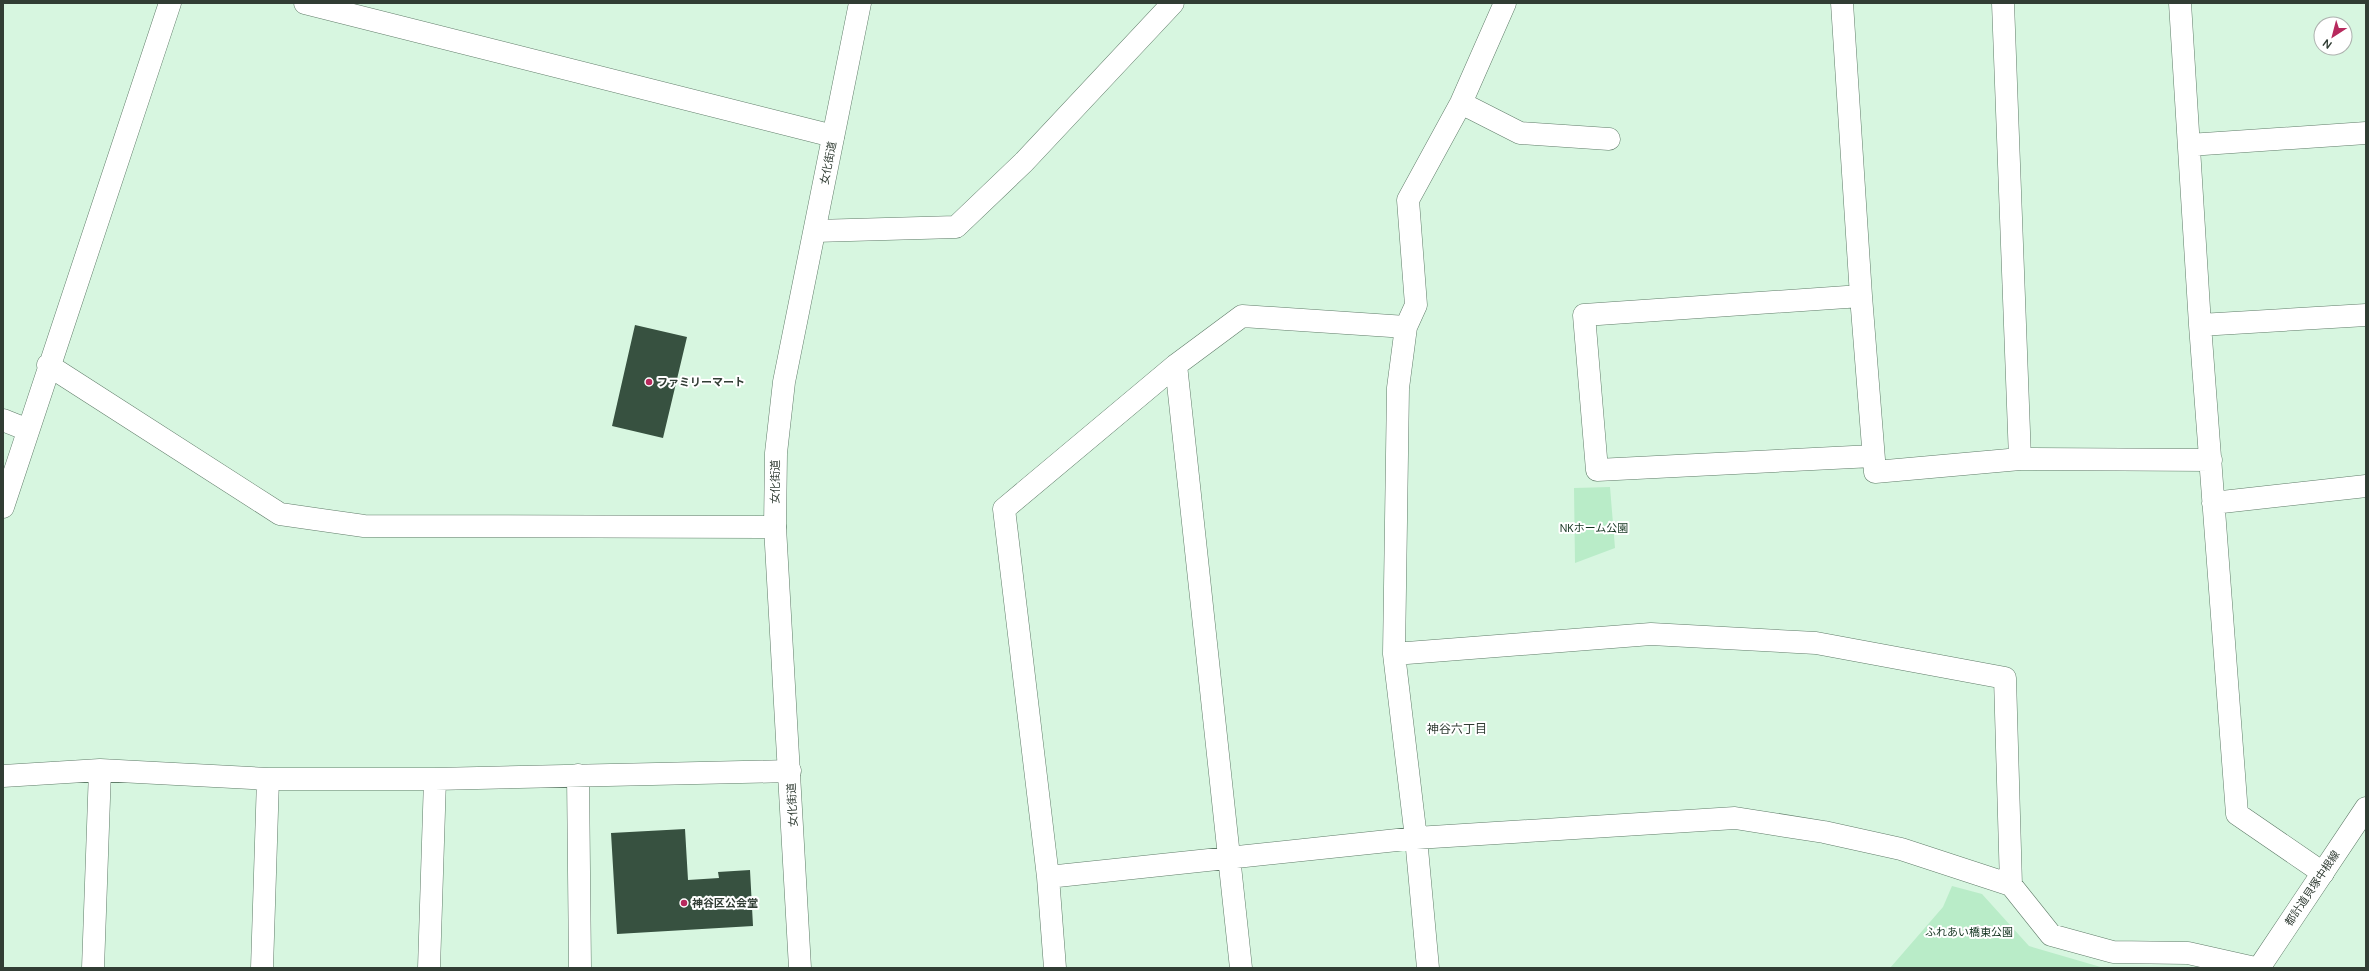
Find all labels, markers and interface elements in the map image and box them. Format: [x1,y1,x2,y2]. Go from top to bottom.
north arrow [2313,16,2353,56]
text: N [2320,36,2334,52]
street label: 女化街道 [817,140,839,186]
place label: ファミリーマート [657,375,745,389]
marker: ファミリーマート [644,377,654,387]
street label: 女化街道 [768,460,782,504]
park label: NKホーム公園 [1560,521,1628,535]
district label: 神谷六丁目 [1427,721,1487,737]
street label: 女化街道 [784,783,800,827]
street label: 都計道貝塚中根線 [2282,848,2342,928]
place label: 神谷区公会堂 [692,896,758,910]
marker: 神谷区公会堂 [679,898,689,908]
park label: ふれあい橋東公園 [1925,925,2013,939]

